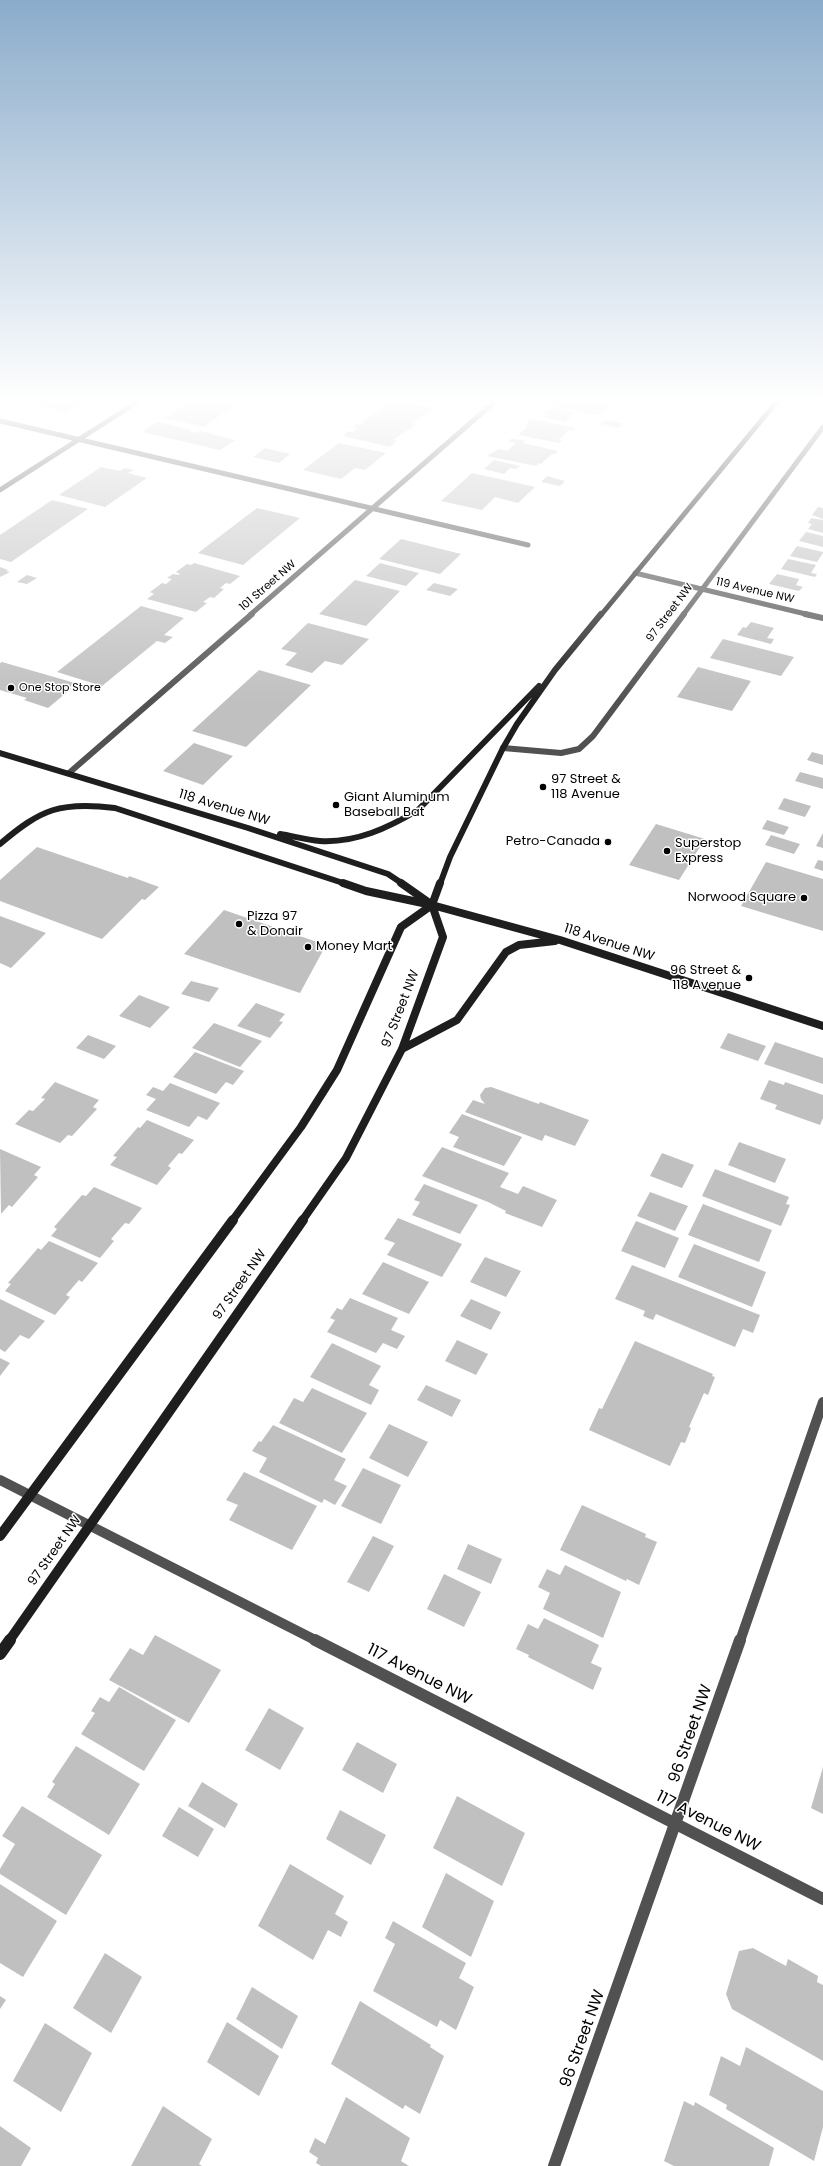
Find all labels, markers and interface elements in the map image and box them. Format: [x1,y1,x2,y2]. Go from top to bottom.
street label: 101 Street NW [237,558,299,614]
street label: 119 Avenue NW [715,576,795,606]
street label: 97 Street NW [644,581,696,645]
place label: One Stop Store [19,681,101,695]
marker: One Stop Store [6,683,16,693]
place label: 97 Street & 118 Avenue [551,772,621,803]
marker: 97 Street & 118 Avenue [538,782,548,792]
street label: 118 Avenue NW [177,787,271,829]
place label: Giant Aluminum Baseball Bat [344,790,450,821]
marker: Giant Aluminum Baseball Bat [331,800,341,810]
place label: Petro-Canada [506,834,600,850]
place label: Superstop Express [675,836,741,867]
marker: Petro-Canada [603,837,613,847]
marker: Superstop Express [662,846,672,856]
place label: Norwood Square [688,890,796,906]
marker: Norwood Square [799,893,809,903]
place label: Pizza 97 & Donair [247,909,303,940]
marker: Pizza 97 & Donair [234,919,244,929]
street label: 118 Avenue NW [562,921,656,965]
place label: Money Mart [316,939,392,955]
marker: Money Mart [303,942,313,952]
place label: 96 Street & 118 Avenue [670,963,741,994]
street label: 97 Street NW [379,968,423,1050]
marker: 96 Street & 118 Avenue [744,973,754,983]
street label: 97 Street NW [210,1247,270,1323]
street label: 97 Street NW [25,1513,85,1589]
street label: 117 Avenue NW [364,1640,474,1710]
street label: 96 Street NW [665,1682,717,1786]
street label: 117 Avenue NW [653,1787,763,1857]
street label: 96 Street NW [556,1988,610,2090]

